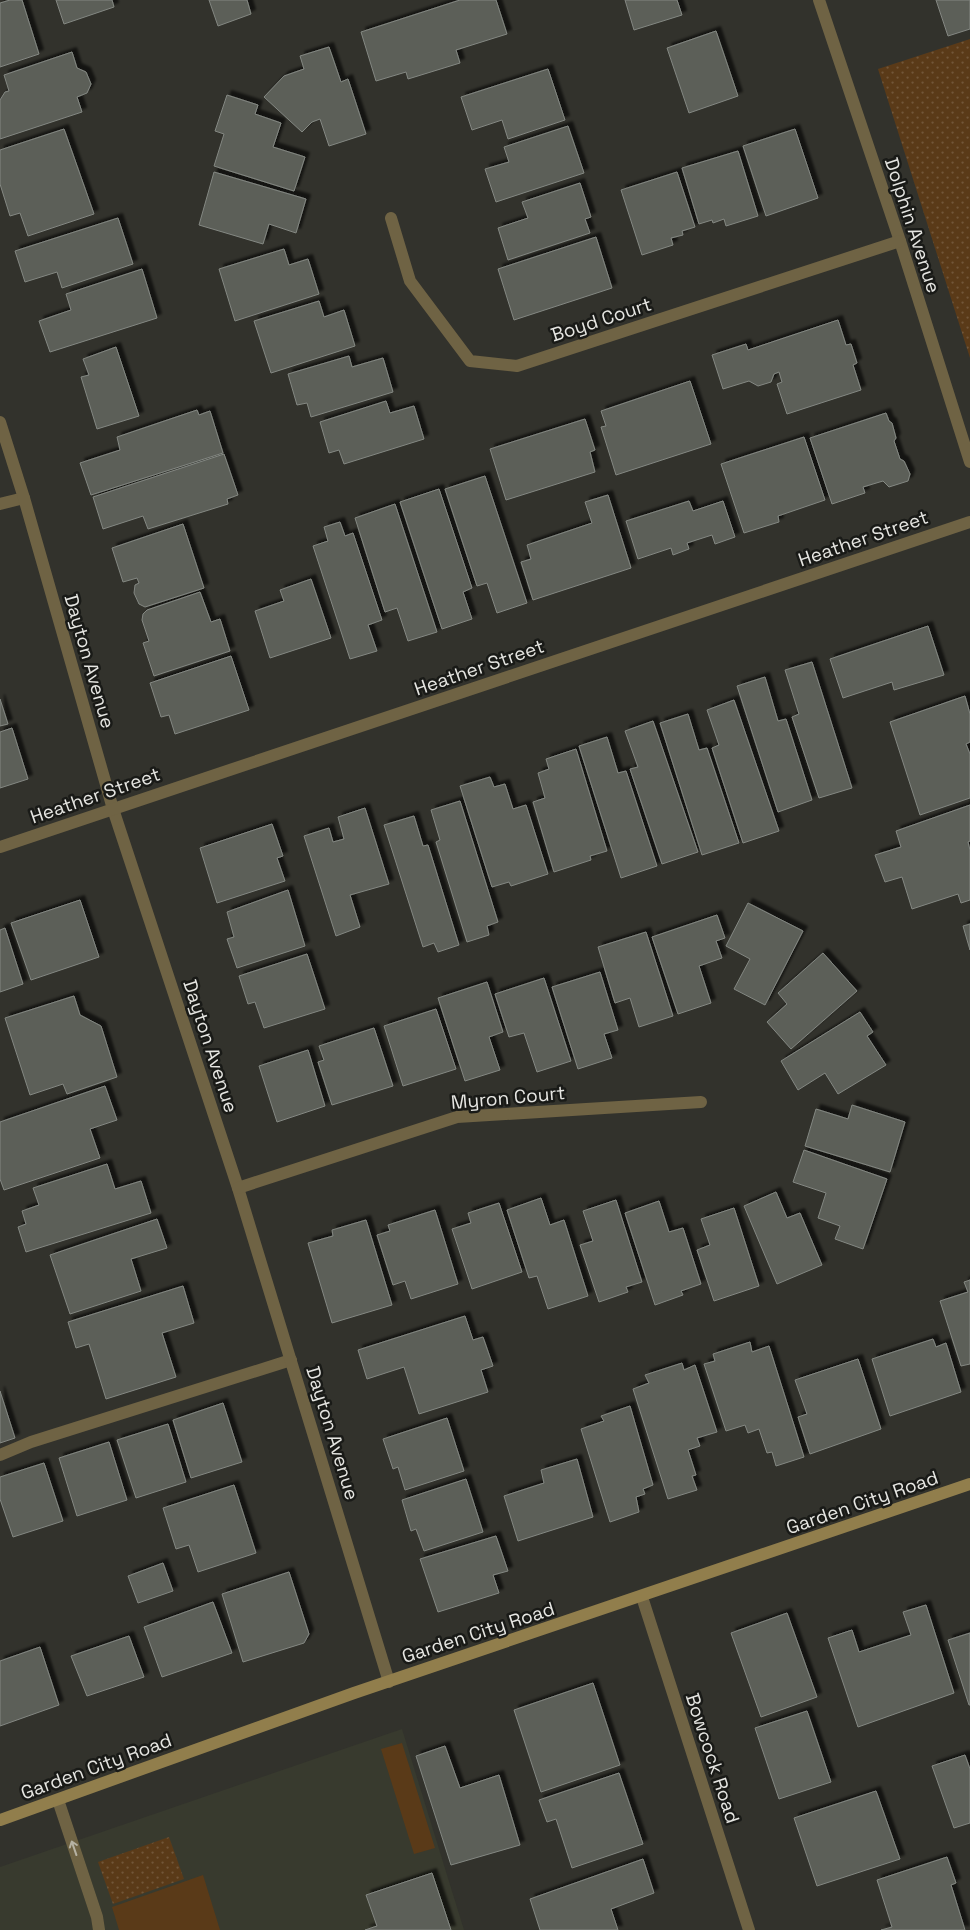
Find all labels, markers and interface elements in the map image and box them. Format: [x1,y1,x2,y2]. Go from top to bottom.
street label: Dolphin Avenue [879,154,946,296]
street label: Boyd Court [548,291,655,348]
street label: Heather Street [795,505,931,572]
street label: Dayton Avenue [58,591,121,731]
street label: Heather Street [411,634,547,701]
street label: Heather Street [27,762,163,829]
street label: Dayton Avenue [177,976,244,1116]
street label: Myron Court [450,1080,566,1115]
street label: Dayton Avenue [300,1363,365,1503]
street label: Garden City Road [783,1465,941,1540]
street label: Garden City Road [399,1596,558,1669]
street label: Bowcock Road [680,1690,745,1826]
street label: Garden City Road [17,1728,175,1805]
one-way arrow [69,1841,78,1856]

